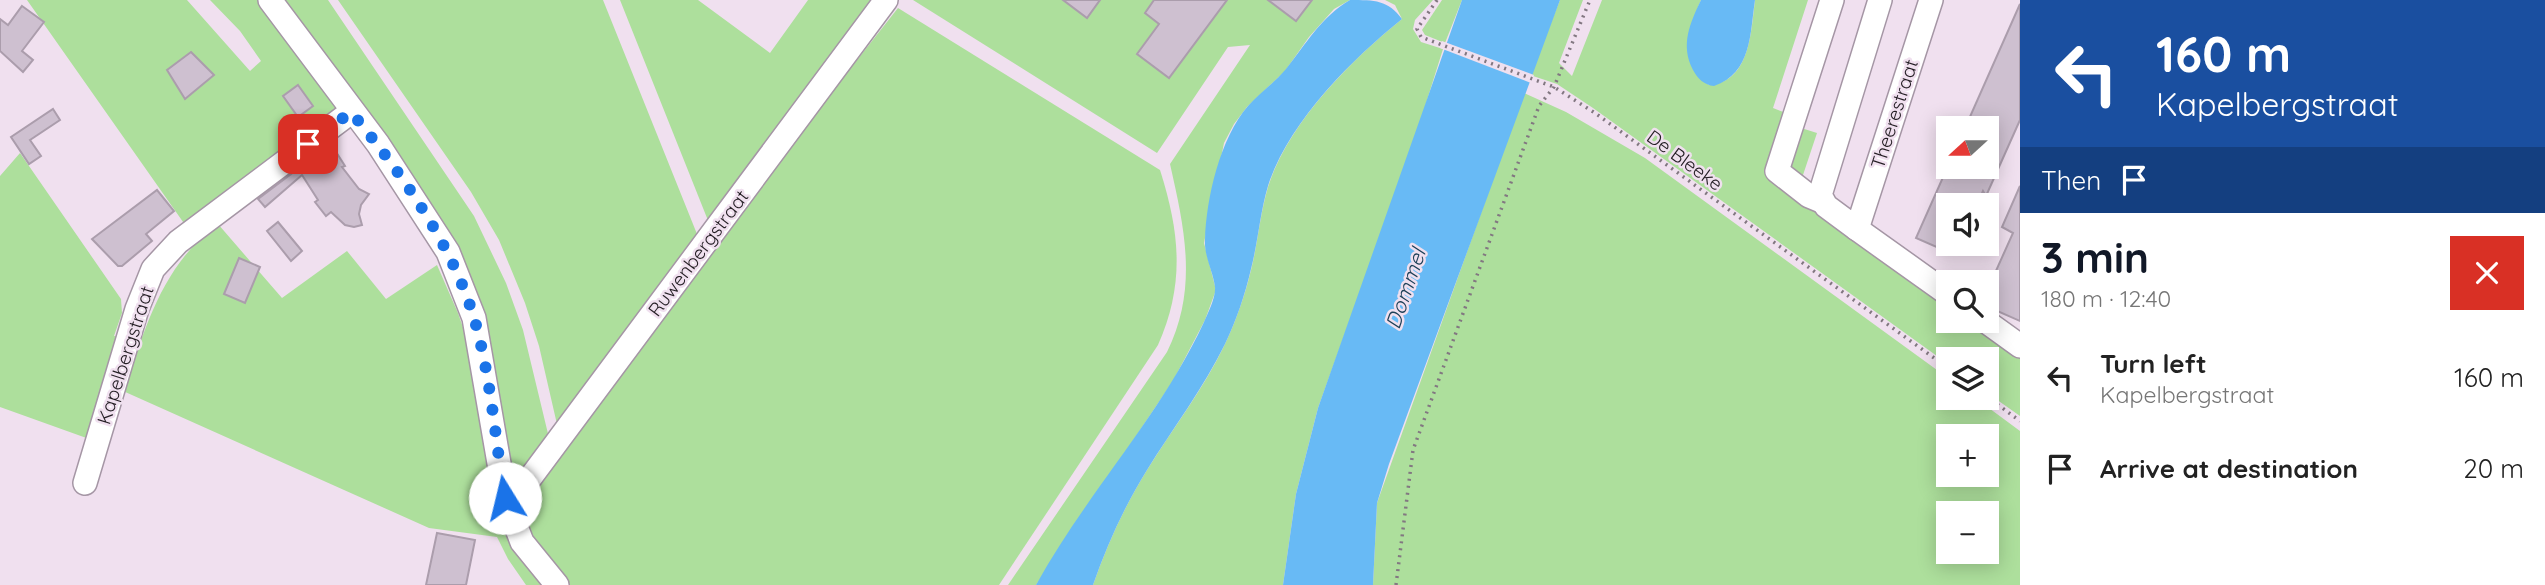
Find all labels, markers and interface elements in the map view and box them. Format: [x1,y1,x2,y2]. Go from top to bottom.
text: 160 m [2156,23,2291,84]
icon: left [2041,28,2132,119]
street label: Theerestraat [1865,56,1923,172]
text: Kapelbergstraat [2156,84,2399,124]
pin [278,114,338,174]
north arrow [1936,116,1998,178]
map controls [1936,116,1999,564]
street label: De Bleeke [1642,124,1728,196]
icon: arrive [289,125,327,163]
icon: arrive [2115,161,2153,199]
text: Then [2041,164,2101,197]
street label: Ruwenbergstraat [643,185,753,321]
button: sound [1936,193,1999,256]
text: 3 min [2041,231,2149,284]
button: close [2450,236,2524,310]
water label: Dommel [1379,243,1432,332]
button: search [1936,270,1999,333]
street label: Kapelbergstraat [91,283,159,427]
text: 180 m · 12:40 [2041,284,2171,313]
button: layers [1936,347,1999,410]
text: Turn left [2100,347,2207,380]
icon: left [2041,359,2079,397]
text: 160 m [2454,361,2524,394]
text: Kapelbergstraat [2100,380,2274,409]
button: + [1936,424,1999,487]
icon: arrive [2041,450,2079,488]
text: Arrive at destination [2100,452,2358,485]
text: 20 m [2463,452,2524,485]
position arrow [468,461,542,535]
button: − [1936,501,1999,564]

